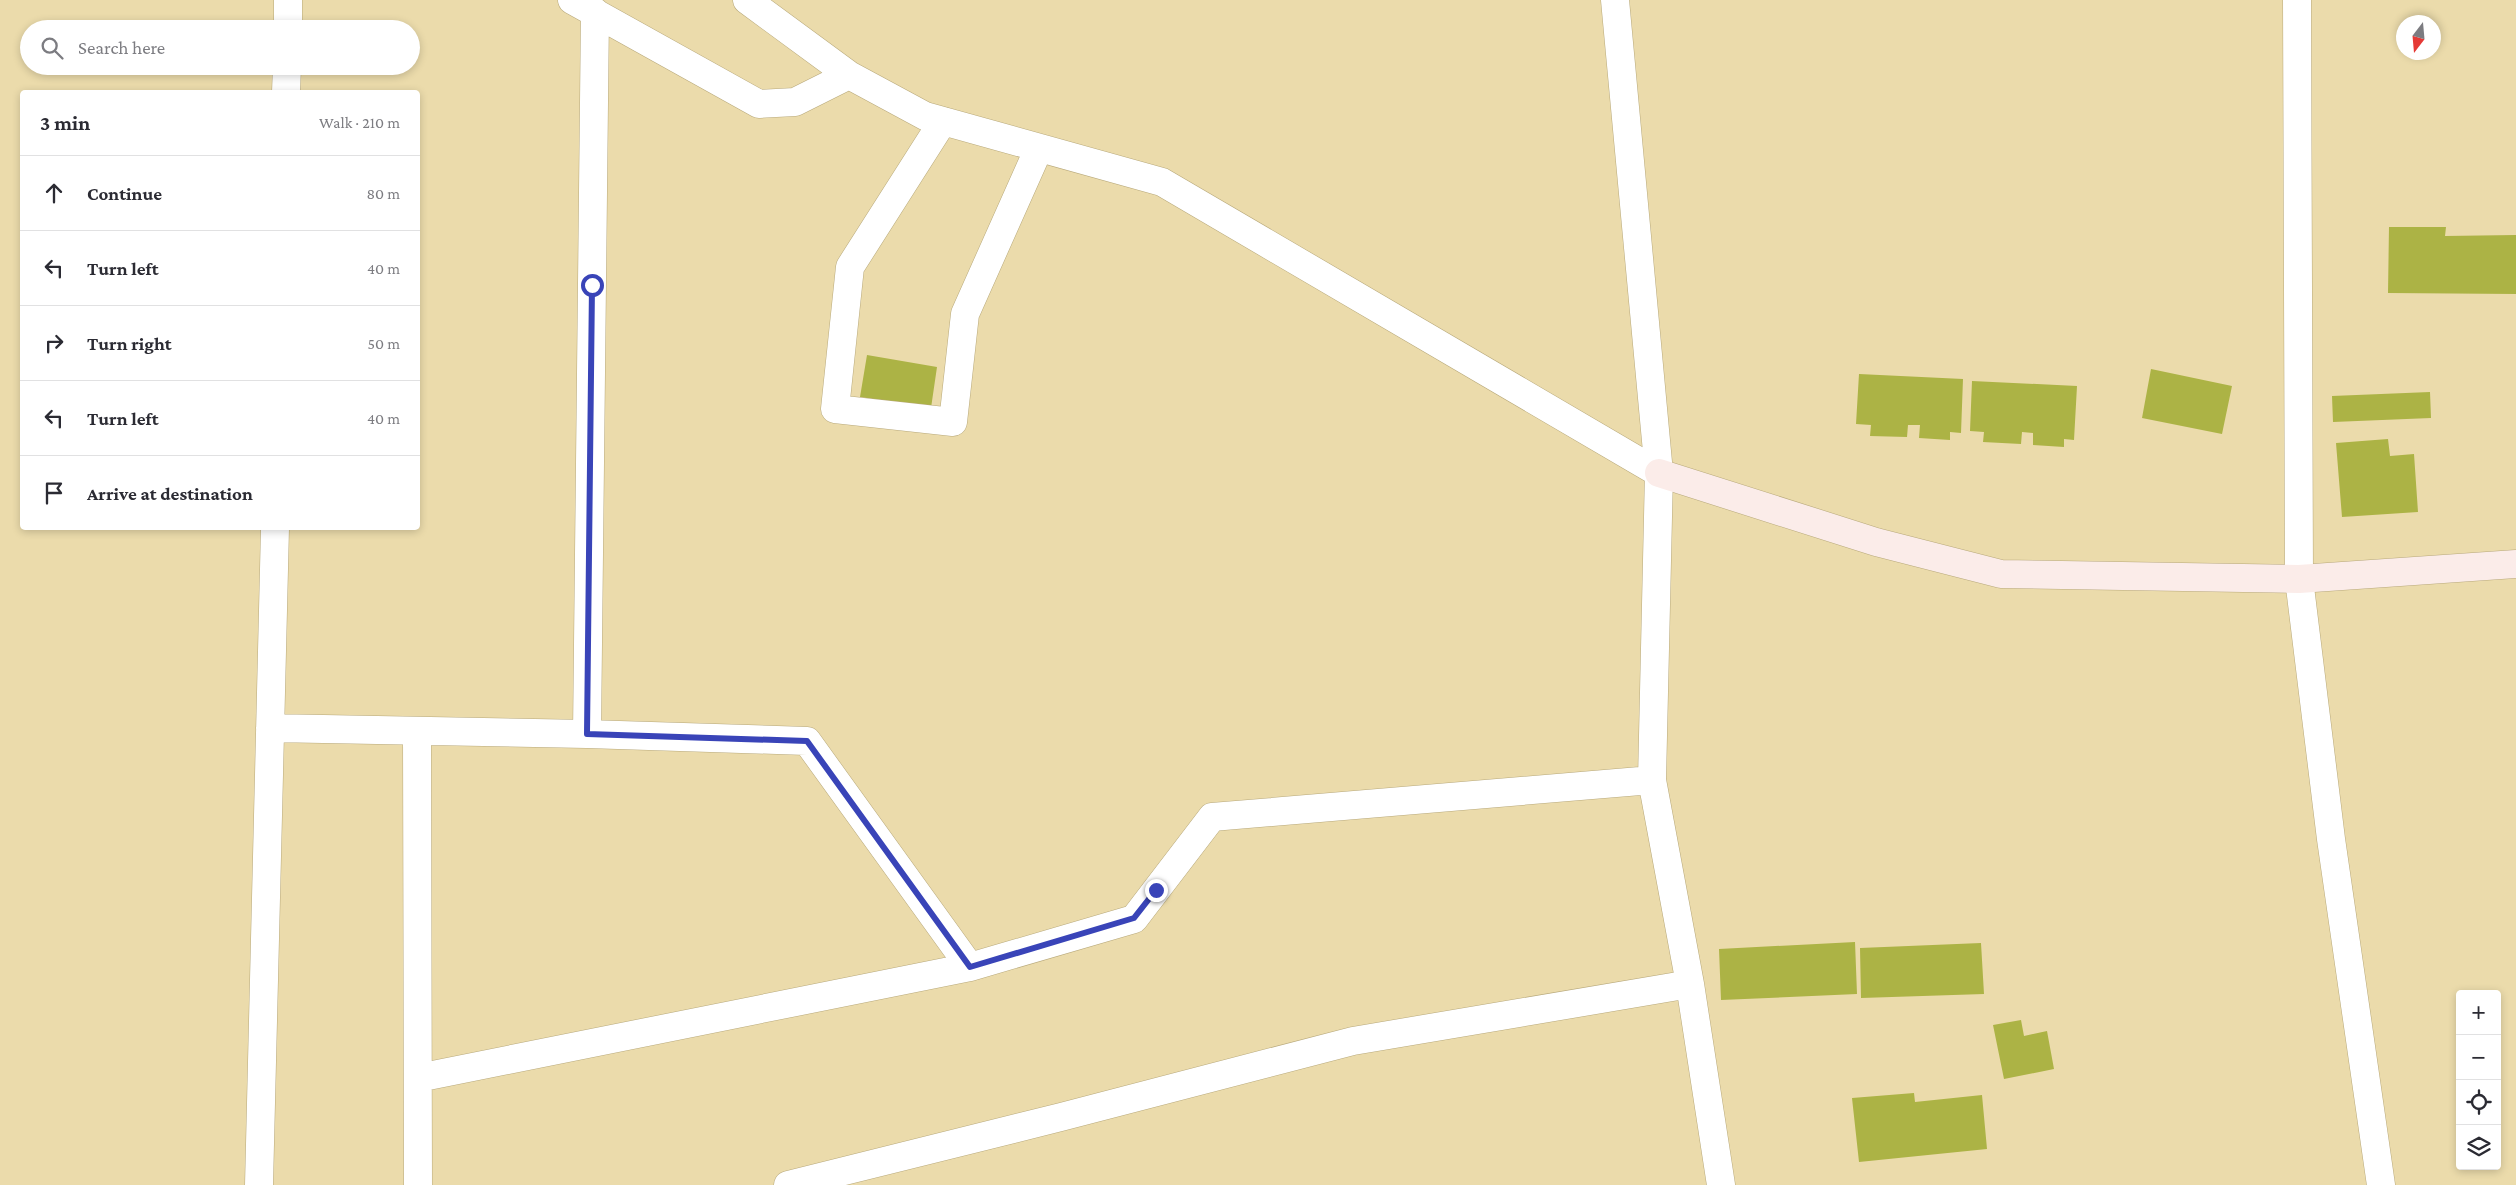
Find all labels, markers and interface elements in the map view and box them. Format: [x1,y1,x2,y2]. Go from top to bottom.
north arrow [2396,15,2441,60]
search box [20,20,420,75]
icon: search [38,34,66,62]
text: Search here [78,37,165,58]
text: 3 min [40,111,90,135]
text: Walk · 210 m [319,114,400,131]
icon: ahead [40,179,68,207]
text: Continue [87,183,162,204]
text: 80 m [366,185,400,202]
icon: left [40,254,68,282]
text: Turn left [87,258,159,279]
text: 40 m [367,260,400,277]
route start [581,274,604,297]
icon: right [40,329,68,357]
text: Turn right [87,333,172,354]
text: 50 m [368,335,400,352]
icon: left [40,404,68,432]
text: Turn left [87,408,159,429]
text: 40 m [367,410,400,427]
icon: arrive [40,479,68,507]
text: Arrive at destination [87,483,253,504]
route end [1145,879,1168,902]
map controls [2456,990,2501,1170]
button: + [2456,990,2501,1035]
button: − [2456,1035,2501,1080]
button: locate [2456,1080,2501,1125]
button: layers [2456,1125,2501,1170]

